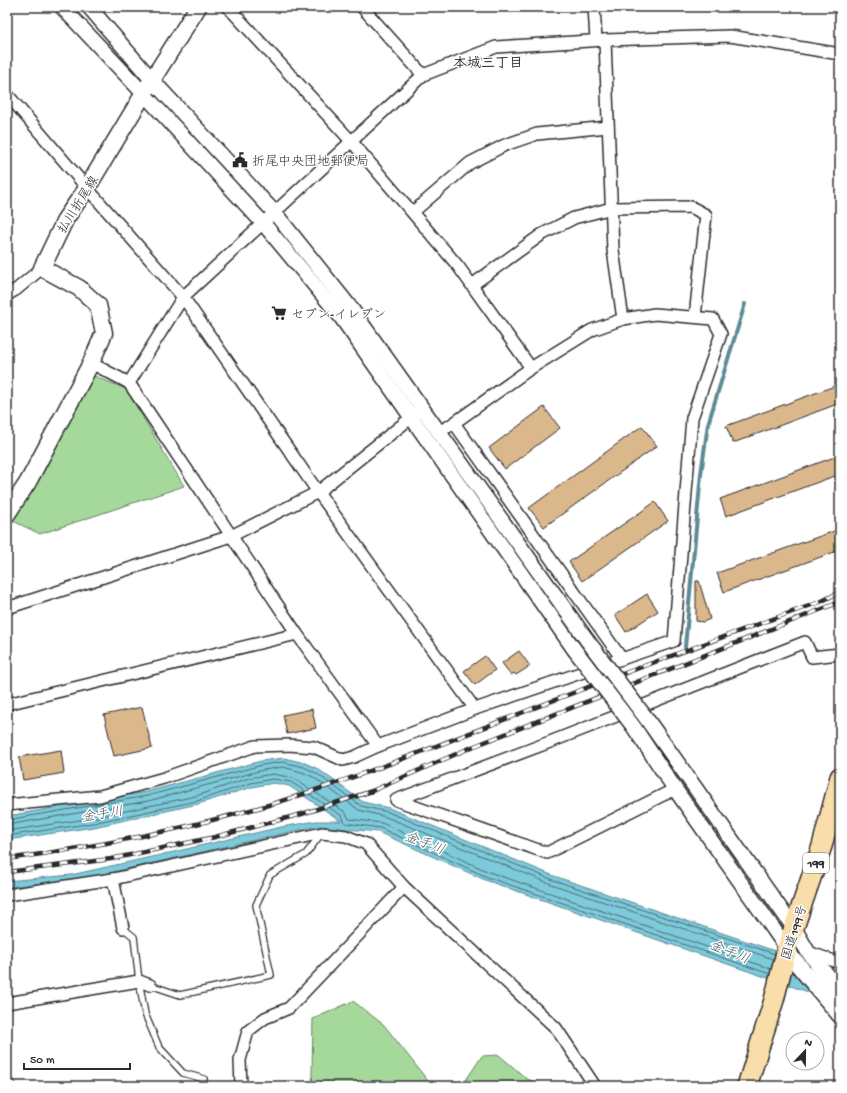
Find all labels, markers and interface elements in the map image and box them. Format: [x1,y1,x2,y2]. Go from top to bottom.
district label: 本城三丁目 [453,56,523,73]
public building icon: 折尾中央団地郵便局 [231,151,249,169]
place label: 折尾中央団地郵便局 [252,154,369,170]
street label: 払川折尾線 [55,172,103,237]
supermarket icon: セブン-イレブン [270,304,288,322]
place label: セブン-イレブン [291,308,386,323]
water label: 金手川 [80,803,124,827]
water label: 金手川 [401,828,447,860]
road number: 199 [803,853,829,873]
street label: 国道199号 [778,903,811,962]
water label: 金手川 [706,937,752,969]
north arrow [785,1031,825,1071]
text: N [802,1037,814,1050]
scale bar [24,1045,130,1071]
text: 50 m [30,1054,55,1068]

